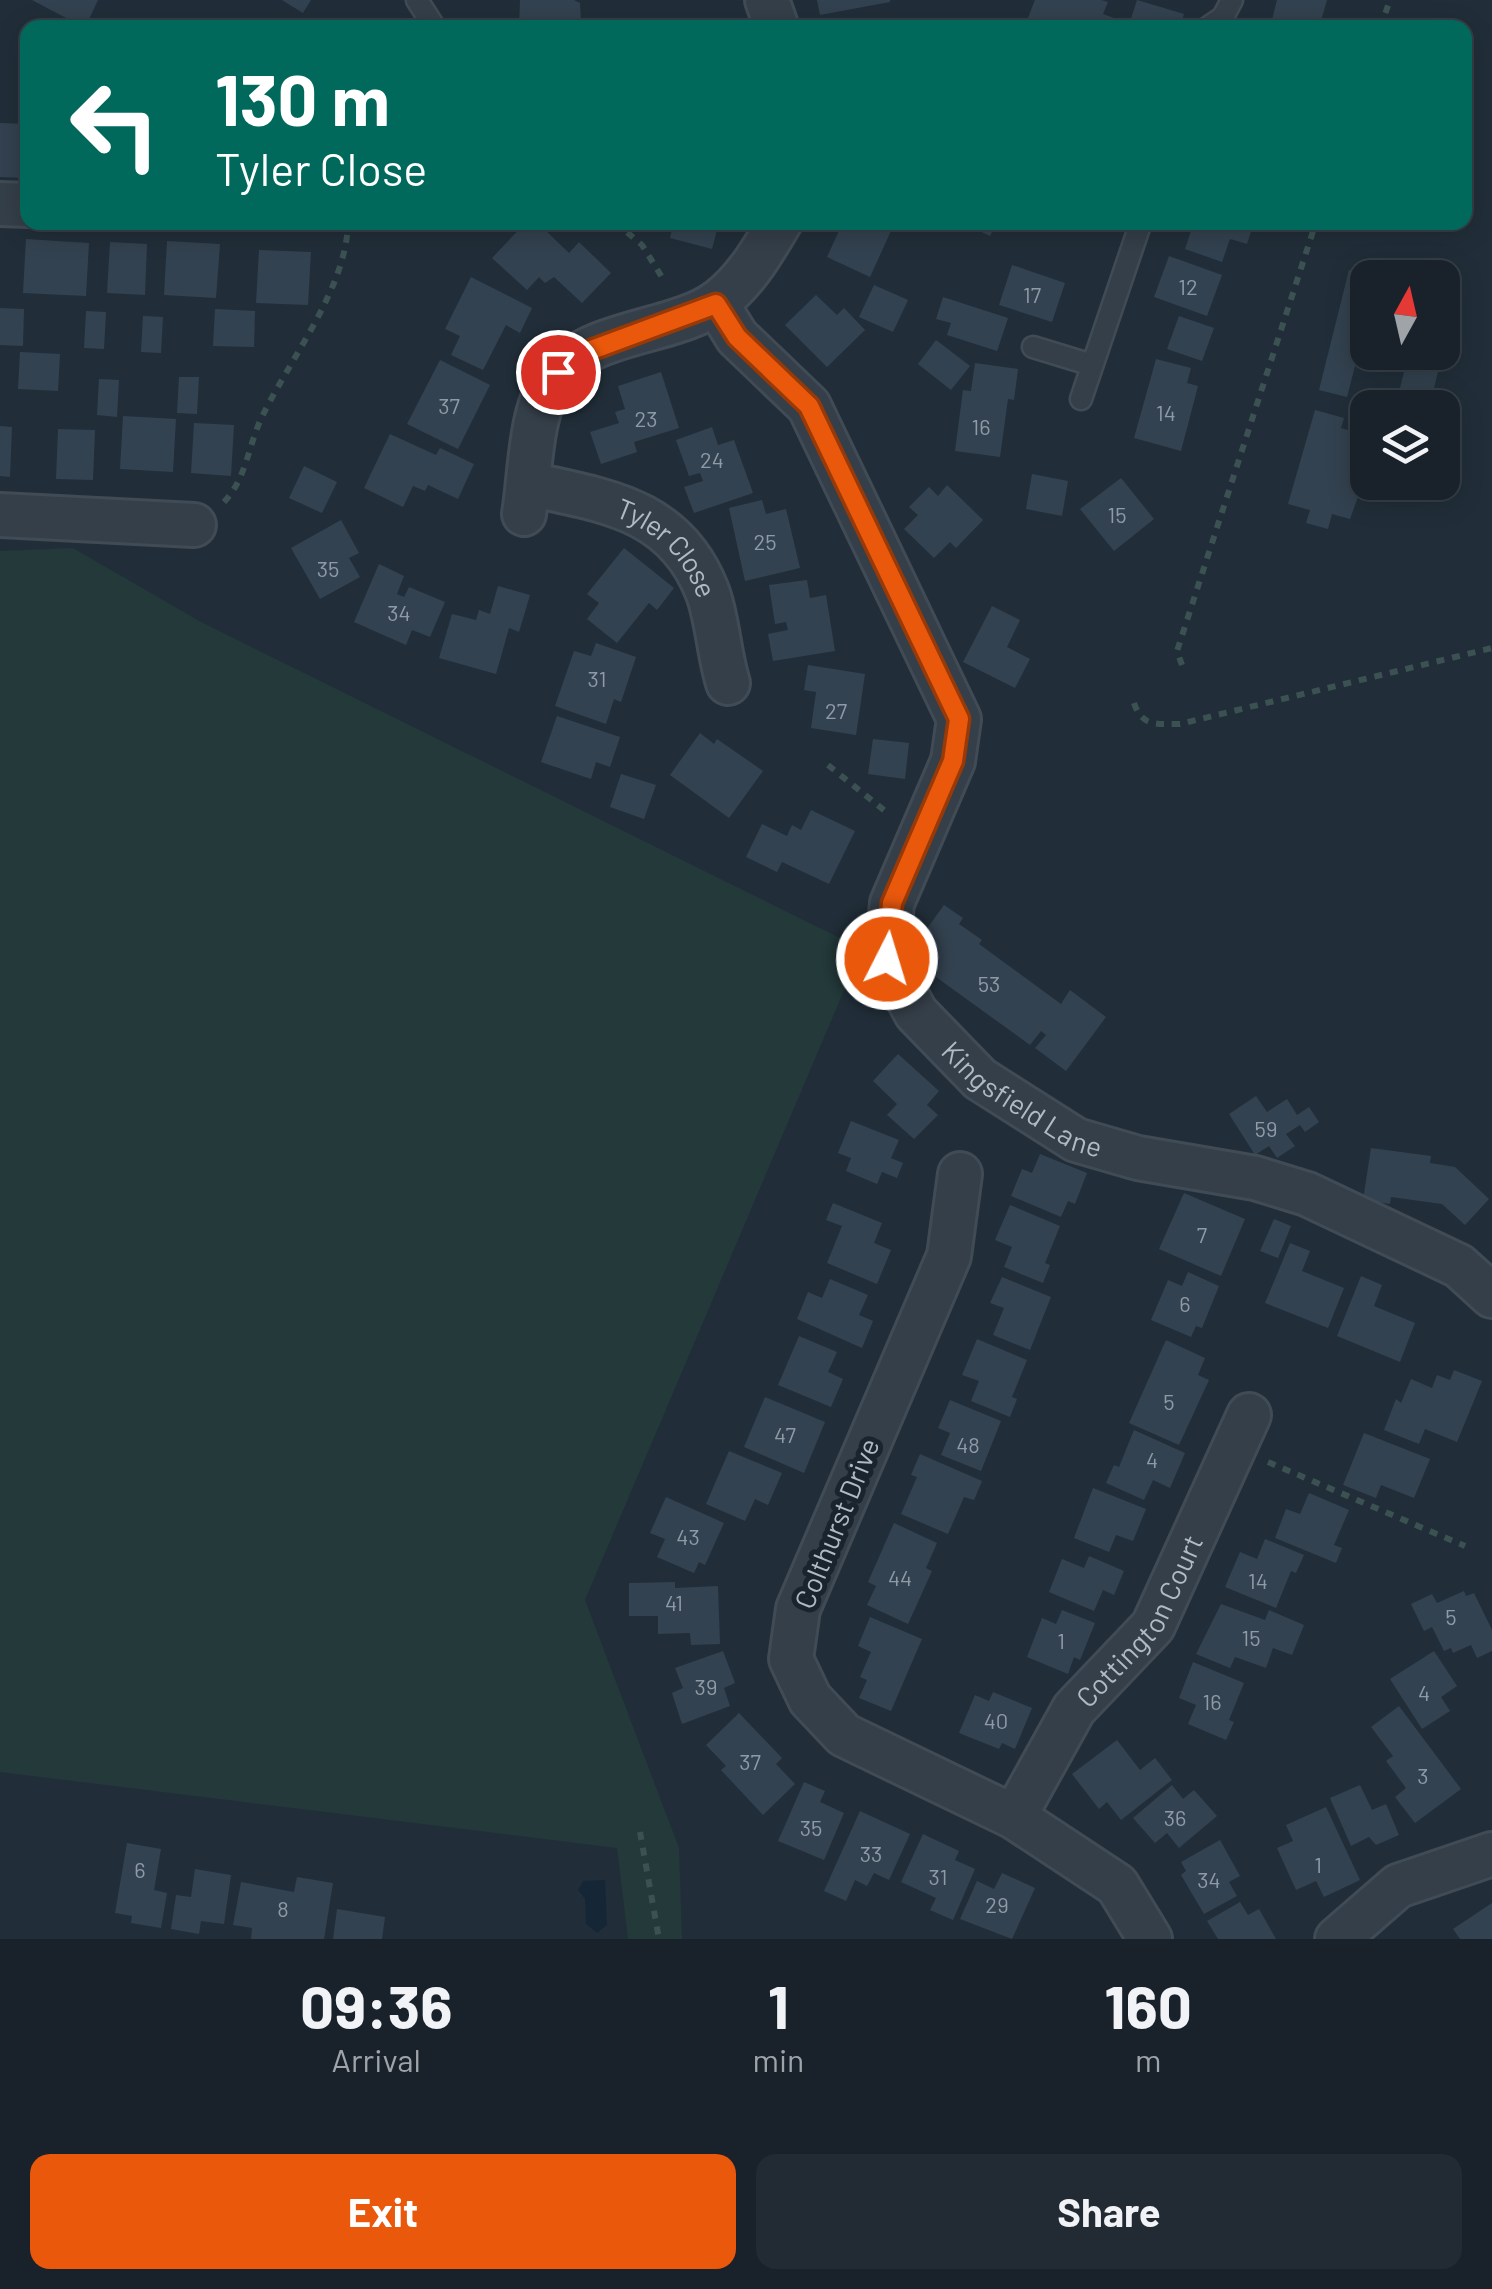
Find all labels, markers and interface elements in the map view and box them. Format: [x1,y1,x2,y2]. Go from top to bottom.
text: 130 m [215,56,390,140]
icon: left [50,60,180,190]
text: Tyler Close [215,141,427,195]
north arrow [1350,260,1460,370]
map controls [1350,260,1460,500]
house number: 12 [1178,273,1198,299]
house number: 17 [1023,281,1041,307]
pin [516,330,601,415]
icon: arrive [531,345,586,400]
button: layers [1350,390,1460,500]
house number: 37 [438,392,460,418]
house number: 14 [1156,399,1176,425]
house number: 23 [635,405,658,431]
house number: 16 [971,413,991,439]
house number: 24 [700,446,724,472]
street label: Tyler Close [612,490,725,602]
house number: 15 [1107,501,1127,527]
house number: 25 [753,528,777,554]
house number: 35 [317,555,339,581]
house number: 34 [387,599,411,625]
house number: 31 [588,665,606,691]
house number: 27 [825,697,847,723]
position arrow [835,907,939,1011]
house number: 53 [978,970,1000,996]
street label: Kingsfield Lane [935,1034,1106,1164]
house number: 59 [1255,1115,1277,1141]
house number: 7 [1197,1221,1207,1247]
house number: 6 [1179,1290,1191,1316]
house number: 5 [1163,1388,1175,1414]
house number: 47 [774,1421,796,1447]
house number: 48 [956,1431,980,1457]
street label: Colthurst Drive [786,1433,886,1613]
house number: 4 [1146,1446,1158,1472]
house number: 43 [676,1523,700,1549]
street label: Cottington Court [1068,1529,1209,1714]
house number: 44 [888,1564,912,1590]
house number: 14 [1248,1567,1268,1593]
house number: 41 [665,1589,683,1615]
house number: 5 [1445,1603,1457,1629]
house number: 15 [1241,1624,1261,1650]
house number: 1 [1057,1627,1065,1653]
house number: 39 [695,1673,717,1699]
house number: 4 [1418,1679,1430,1705]
house number: 16 [1202,1688,1222,1714]
house number: 40 [984,1707,1008,1733]
house number: 37 [739,1748,761,1774]
house number: 3 [1417,1762,1429,1788]
house number: 36 [1164,1804,1186,1830]
house number: 35 [800,1814,822,1840]
house number: 33 [860,1840,882,1866]
house number: 1 [1314,1851,1322,1877]
house number: 6 [134,1856,146,1882]
house number: 31 [929,1863,947,1889]
house number: 34 [1197,1866,1221,1892]
house number: 29 [985,1891,1009,1917]
house number: 8 [277,1895,289,1921]
text: 09:36 [300,1969,453,2041]
text: 1 [768,1969,789,2041]
text: 160 [1104,1969,1192,2041]
text: Arrival [332,2040,421,2078]
text: min [752,2040,804,2078]
text: m [1135,2040,1161,2078]
button: Exit [30,2154,736,2269]
button: Share [756,2154,1462,2269]

